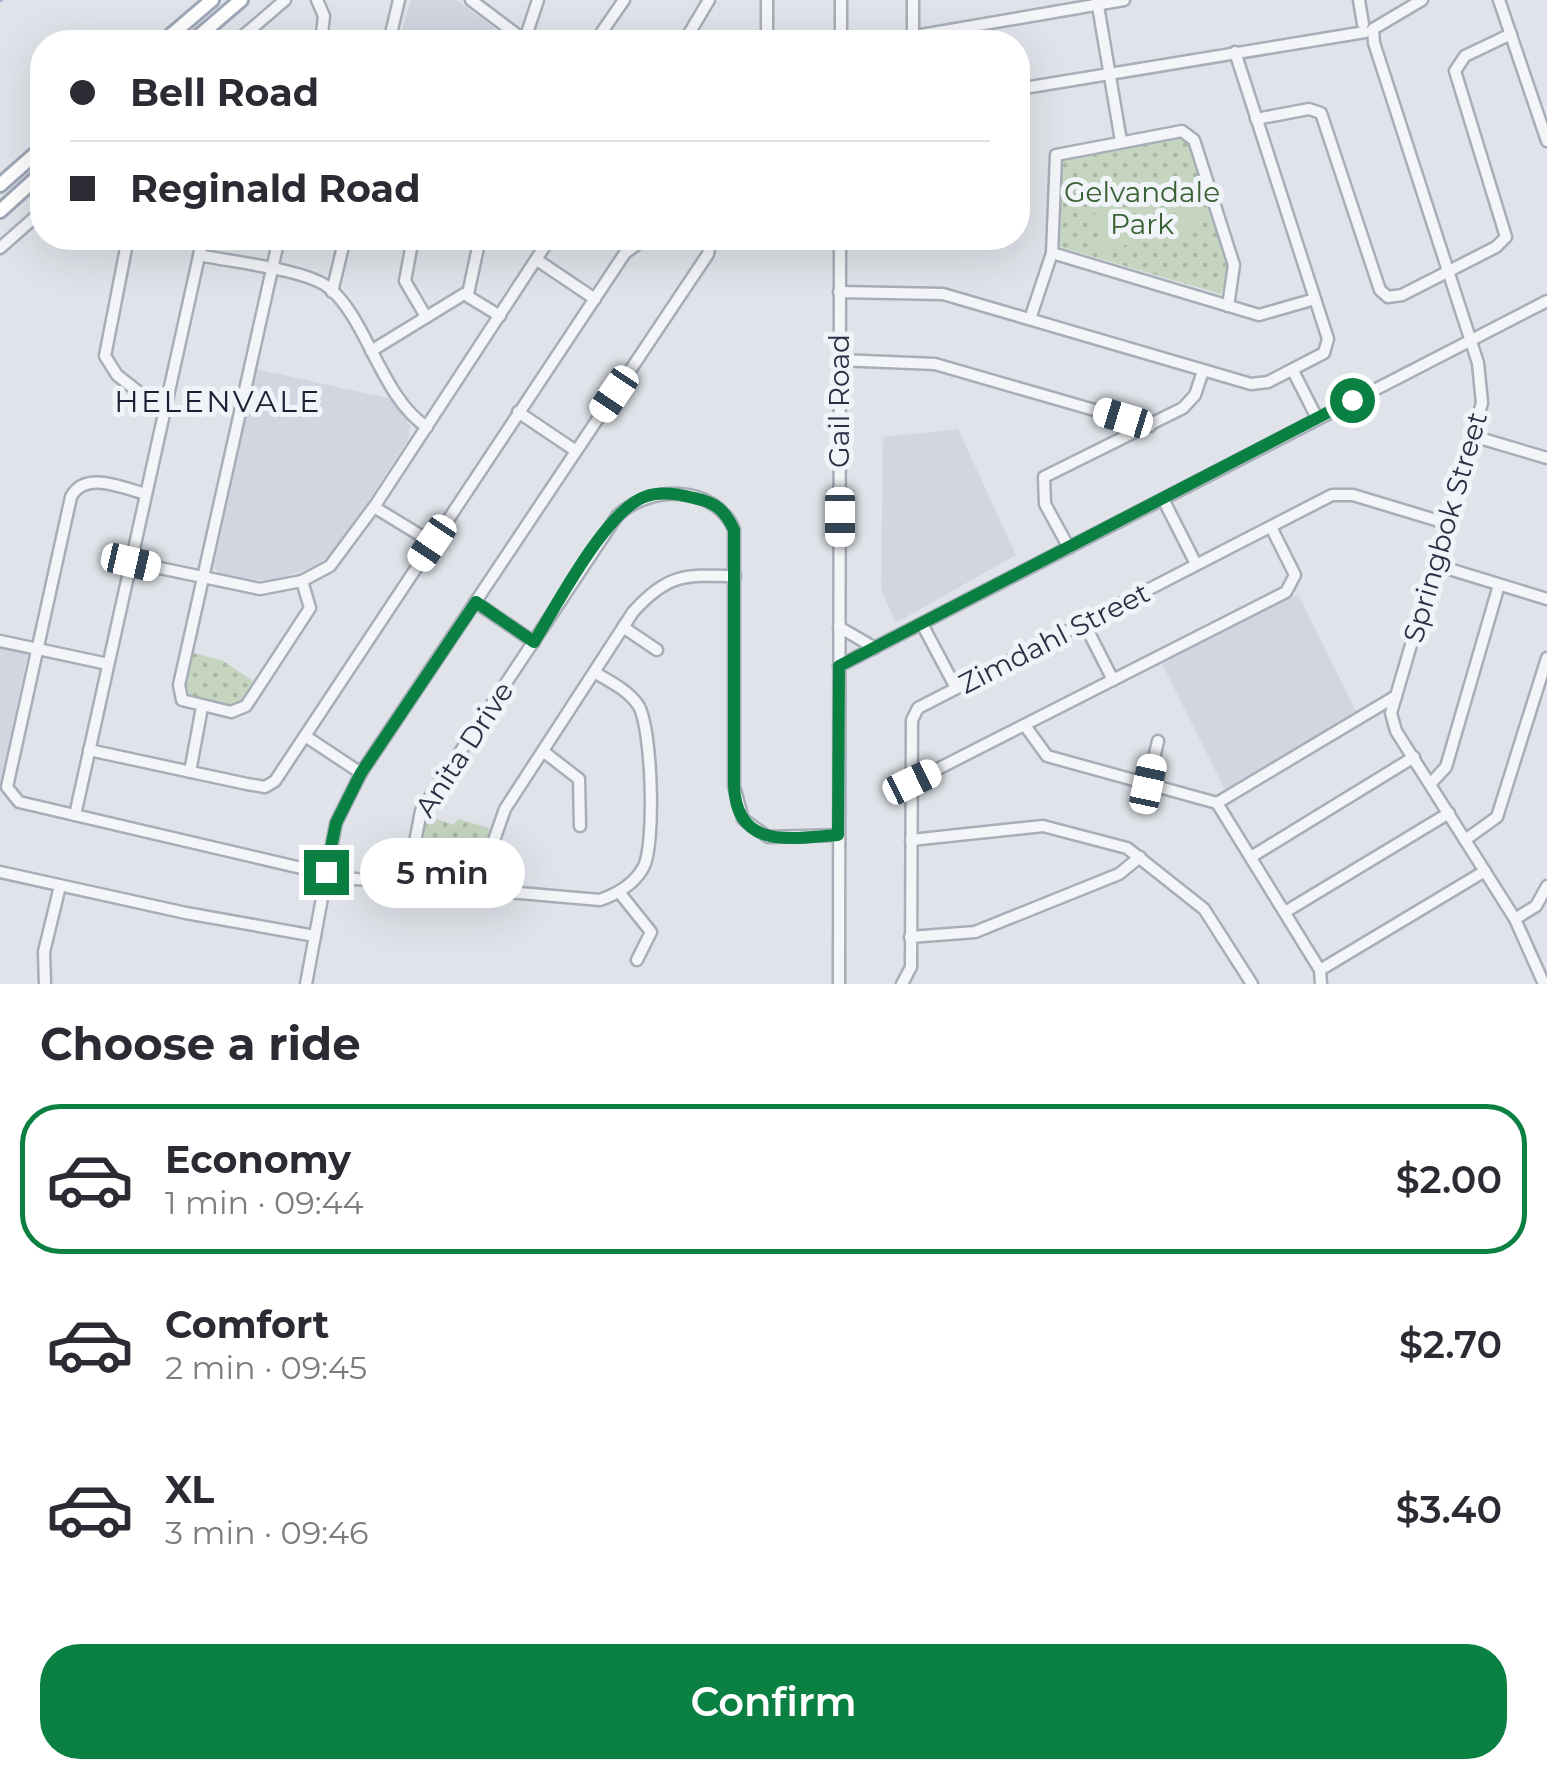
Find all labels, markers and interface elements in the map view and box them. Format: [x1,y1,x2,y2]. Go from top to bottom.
text: Bell Road [130,69,319,116]
text: Reginald Road [130,165,421,212]
park label: Gelvandale Park [1064,175,1220,241]
street label: Gail Road [822,334,856,468]
car [585,361,643,427]
route start [1330,378,1375,423]
district label: HELENVALE [114,383,322,420]
car [1090,395,1156,441]
street label: Springbok Street [1396,408,1494,646]
car [825,487,855,547]
car [403,510,461,576]
car [98,541,164,583]
street label: Zimdahl Street [953,575,1155,701]
street label: Anita Drive [408,675,520,823]
car [1127,752,1169,816]
car [878,755,946,809]
callout: 5 min [361,837,526,907]
route end [304,850,349,895]
text: 5 min [396,853,489,892]
text: Choose a ride [40,1016,361,1071]
icon: car [45,1134,135,1224]
text: Economy [165,1136,351,1183]
text: $2.00 [1396,1156,1502,1203]
text: 1 min · 09:44 [165,1183,364,1222]
icon: car [45,1299,135,1389]
text: Comfort [165,1301,329,1348]
text: $2.70 [1399,1321,1502,1368]
text: 2 min · 09:45 [165,1348,367,1387]
icon: car [45,1464,135,1554]
text: XL [165,1466,214,1513]
text: $3.40 [1396,1486,1502,1533]
text: 3 min · 09:46 [165,1513,369,1552]
button: Confirm [40,1644,1507,1759]

